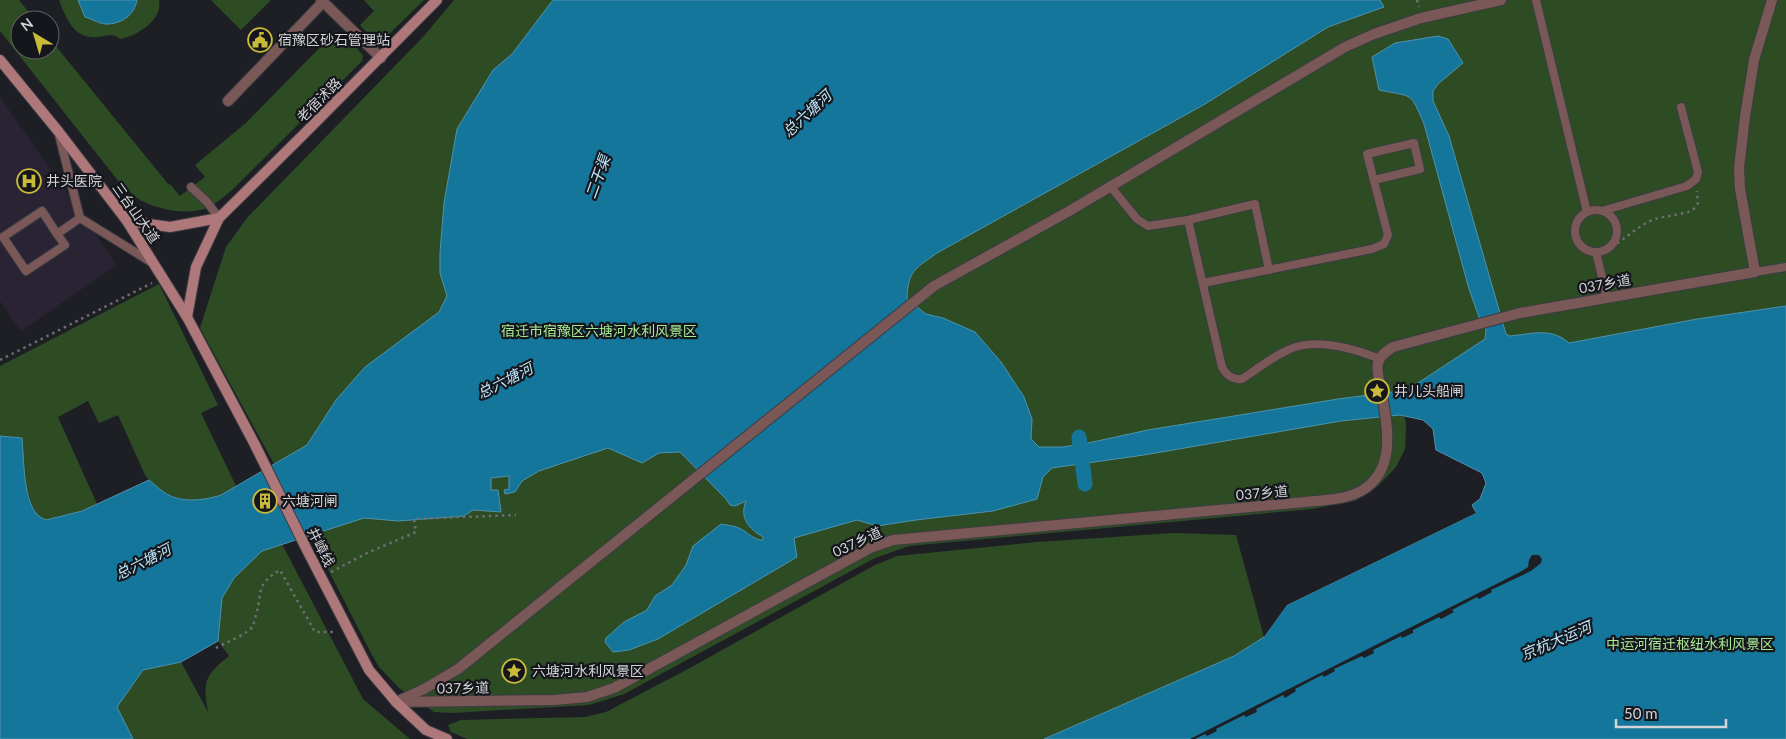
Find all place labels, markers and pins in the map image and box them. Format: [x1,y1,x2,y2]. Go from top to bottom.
public building icon: 宿豫区砂石管理站 [247,27,273,53]
place label: 宿豫区砂石管理站 [278,31,390,48]
hospital icon: 井头医院 [16,168,42,194]
place label: 井头医院 [46,172,102,189]
place icon: 井儿头船闸 [1364,378,1390,404]
place label: 井儿头船闸 [1394,382,1464,399]
building icon: 六塘河闸 [252,488,278,514]
place label: 六塘河闸 [282,492,338,509]
place icon: 六塘河水利风景区 [501,658,527,684]
place label: 六塘河水利风景区 [532,662,644,679]

